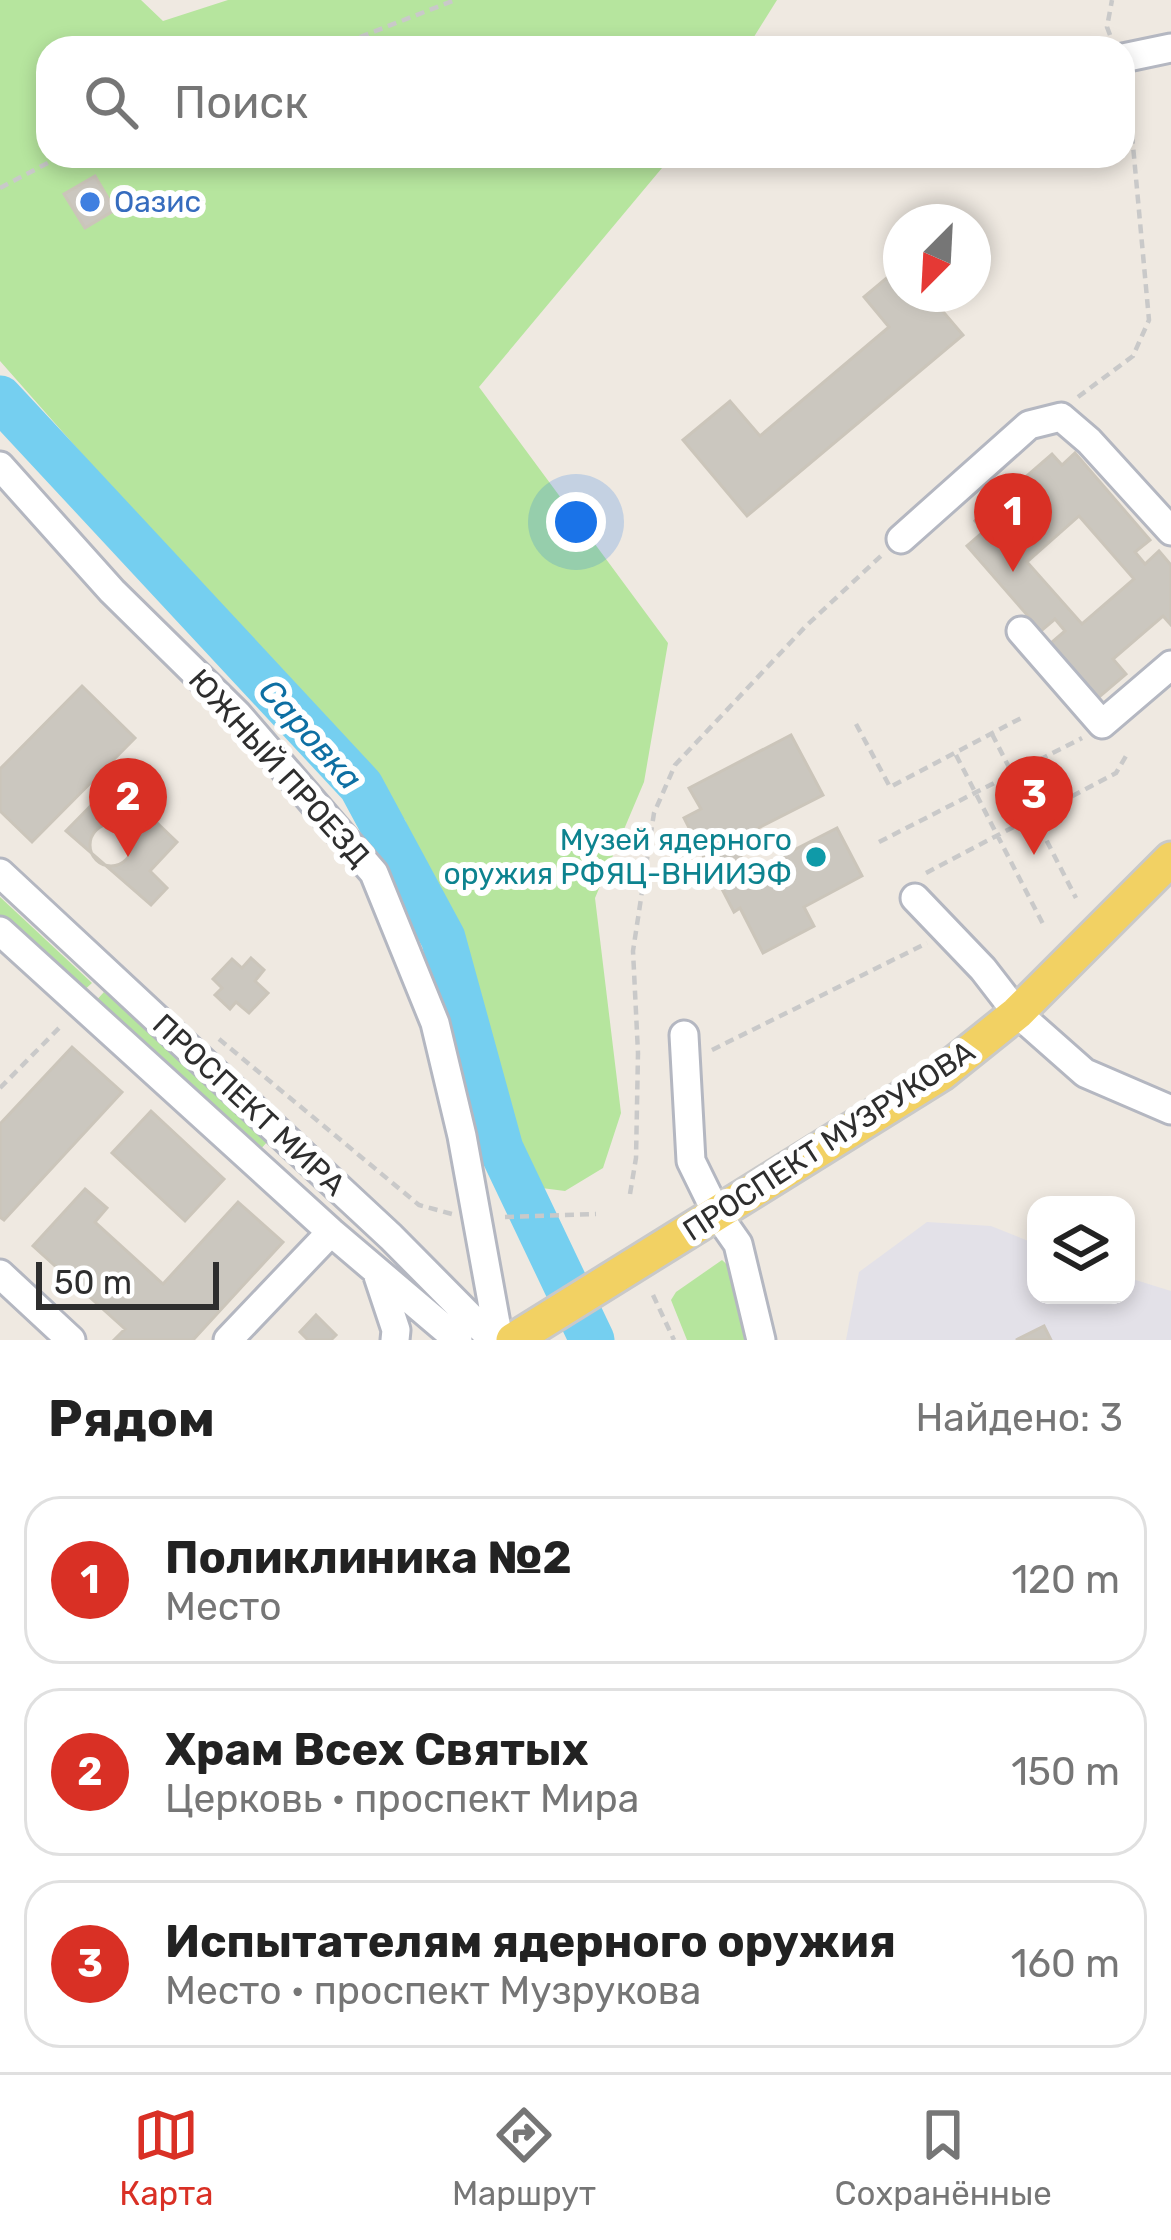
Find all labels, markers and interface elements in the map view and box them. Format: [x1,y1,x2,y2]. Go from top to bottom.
search box [36,36,1135,168]
icon: search [78,69,144,135]
text: Поиск [174,76,308,129]
place label: Оазис [114,184,201,220]
marker: Оазис [77,189,103,215]
north arrow [883,204,991,312]
pin: 1 [974,473,1052,572]
your location [546,492,606,552]
street label: ЮЖНЫЙ ПРОЕЗД [181,662,377,874]
water label: Саровка [251,671,370,798]
pin: 3 [995,756,1073,855]
pin: 2 [89,758,167,857]
place label: Музей ядерного оружия РФЯЦ-ВНИИЭФ [443,822,792,892]
marker: Музей ядерного оружия РФЯЦ-ВНИИЭФ [803,844,829,870]
street label: ПРОСПЕКТ МИРА [145,1007,353,1203]
street label: ПРОСПЕКТ МУЗРУКОВА [677,1033,981,1249]
map controls [1027,1196,1135,1304]
button: layers [1027,1196,1135,1304]
scale bar [36,1256,219,1309]
text: 50 m [54,1263,132,1302]
text: Рядом [48,1388,215,1449]
text: Найдено: 3 [916,1395,1123,1441]
text: Поликлиника №2 [165,1531,572,1584]
text: 1 [80,1557,100,1603]
text: 120 m [1011,1557,1120,1603]
text: Место [165,1584,282,1630]
text: Храм Всех Святых [165,1723,588,1776]
text: 2 [77,1749,103,1795]
text: 150 m [1011,1749,1120,1795]
text: Церковь · проспект Мира [165,1776,639,1822]
text: Испытателям ядерного оружия [165,1915,896,1968]
text: 3 [77,1941,103,1987]
text: 160 m [1011,1941,1120,1987]
text: Место · проспект Музрукова [165,1968,701,2014]
tab: Карта [119,2102,213,2213]
tab: Маршрут [452,2102,596,2213]
tab: Сохранённые [835,2102,1052,2213]

